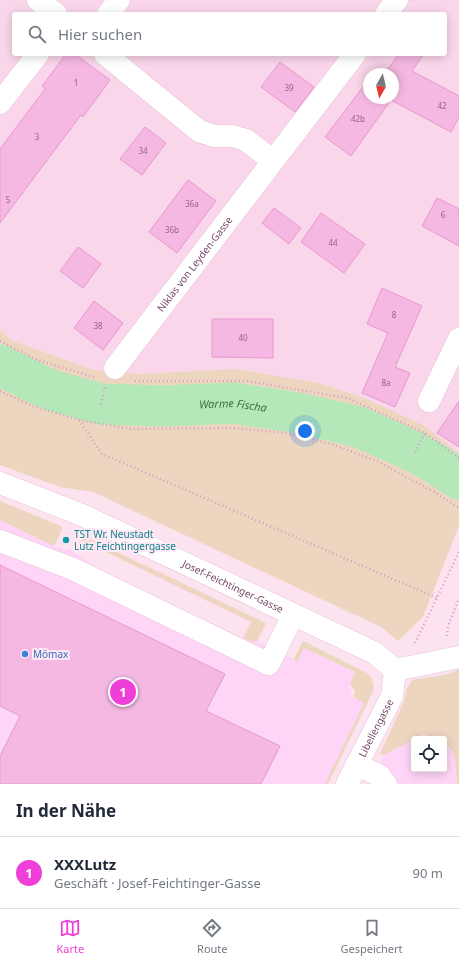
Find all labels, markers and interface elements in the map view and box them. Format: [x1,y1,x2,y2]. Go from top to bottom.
search box [12,12,447,56]
icon: search [26,23,48,45]
text: Hier suchen [58,24,142,44]
north arrow [363,68,399,104]
house number: 1 [74,77,78,88]
house number: 39 [284,82,294,93]
house number: 42 [437,100,447,111]
house number: 42b [351,113,365,124]
house number: 3 [35,131,40,142]
house number: 34 [138,145,148,156]
house number: 5 [6,194,11,205]
house number: 36a [185,198,199,209]
house number: 6 [441,209,446,220]
street label: Niklas von Leyden-Gasse [154,213,236,314]
house number: 36b [165,224,179,235]
house number: 44 [328,237,338,248]
house number: 8 [392,309,397,320]
house number: 38 [93,320,103,331]
house number: 40 [238,332,248,343]
house number: 8a [381,377,391,388]
water label: Warme Fischa [199,395,269,415]
your location [295,421,315,441]
place label: TST Wr. Neustadt Lutz Feichtingergasse [74,527,176,553]
marker: TST Wr. Neustadt Lutz Feichtingergasse [61,535,71,545]
street label: Josef-Feichtinger-Gasse [179,556,286,616]
place label: Mömax [33,647,69,661]
marker: Mömax [20,649,30,659]
pin: 1 [110,677,136,707]
street label: Libellengasse [355,696,397,759]
map controls [411,736,447,772]
button: locate [411,736,447,772]
text: In der Nähe [16,799,116,822]
text: XXXLutz [54,854,116,874]
text: 1 [25,864,33,882]
text: 90 m [413,864,443,882]
text: Geschäft · Josef-Feichtinger-Gasse [54,874,261,892]
tab: Karte [56,917,84,956]
tab: Route [197,917,228,956]
tab: Gespeichert [340,917,403,956]

